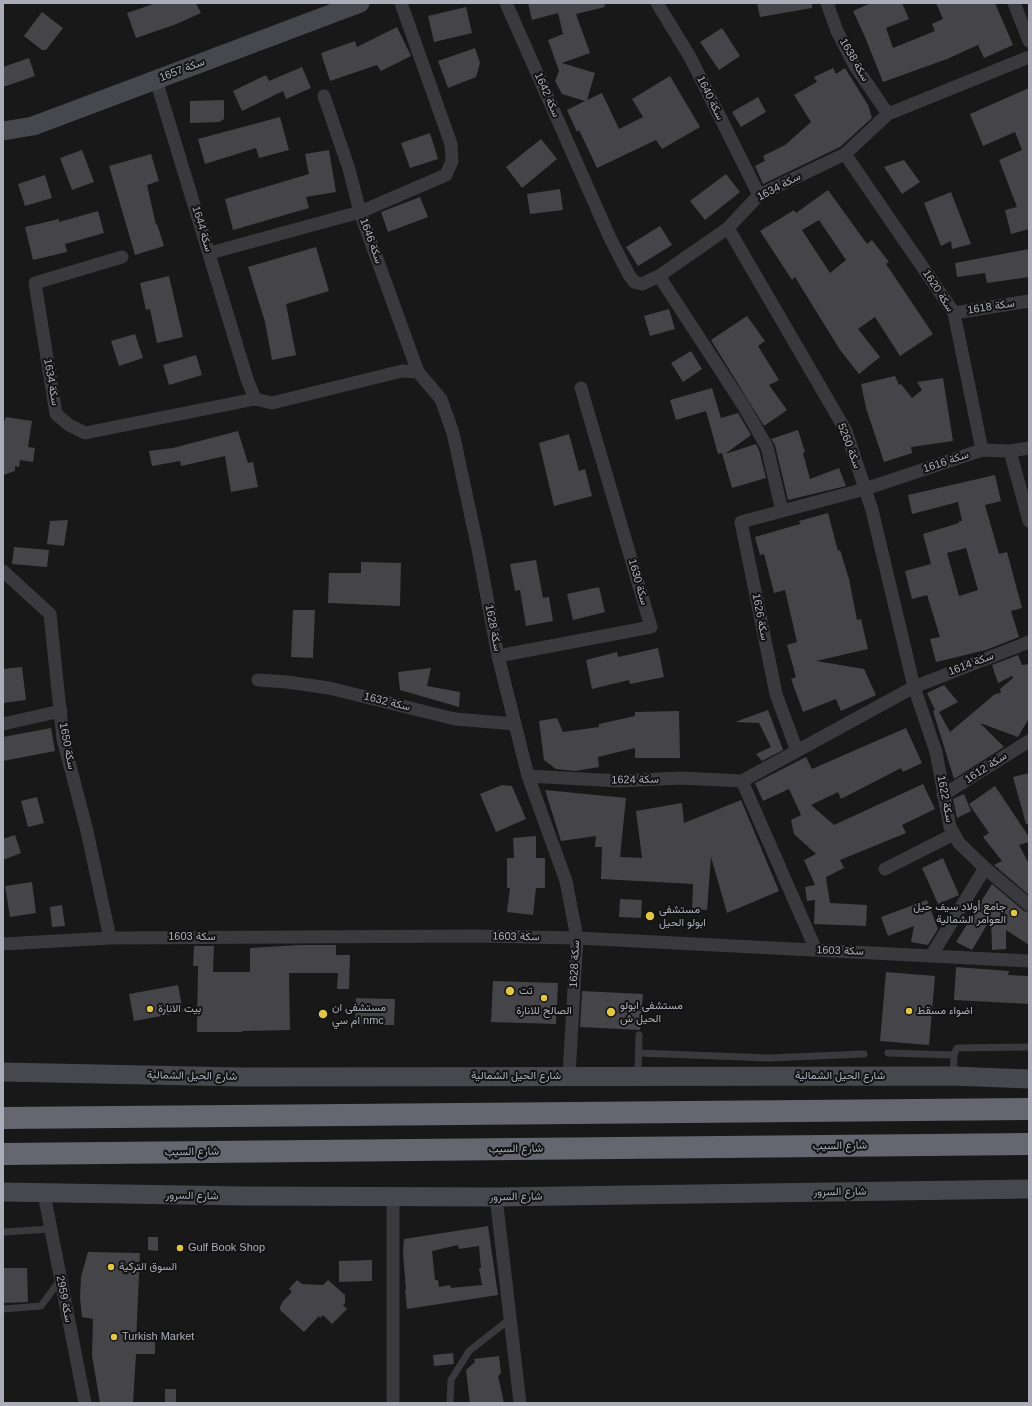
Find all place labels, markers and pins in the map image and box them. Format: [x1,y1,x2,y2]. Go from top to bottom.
place label: جامع أولاد سيف حيل العوامر الشمالية [913,900,1006,926]
place label: مستشفى ابولو الحيل [659,903,706,929]
marker: جامع أولاد سيف حيل العوامر الشمالية [1009,908,1019,918]
marker: مستشفى ابولو الحيل [644,910,656,922]
place label: تت [519,984,533,998]
marker: تت [504,985,516,997]
marker: الصالح للانارة [539,993,549,1003]
place label: مستشفى ابولو الحيل ش [620,999,683,1025]
place label: مستشفى ان ام سي nmc [332,1001,386,1027]
place label: بيت الانارة [158,1002,201,1016]
marker: بيت الانارة [145,1004,155,1014]
place label: الصالح للانارة [516,1004,572,1018]
place label: اضواء مسقط [917,1004,973,1018]
marker: مستشفى ابولو الحيل ش [605,1006,617,1018]
marker: اضواء مسقط [904,1006,914,1016]
marker: مستشفى ان ام سي nmc [317,1008,329,1020]
place label: Gulf Book Shop [188,1241,265,1255]
marker: Gulf Book Shop [175,1243,185,1253]
place label: السوق التركية [119,1260,177,1274]
marker: السوق التركية [106,1262,116,1272]
place label: Turkish Market [122,1330,194,1344]
marker: Turkish Market [109,1332,119,1342]

